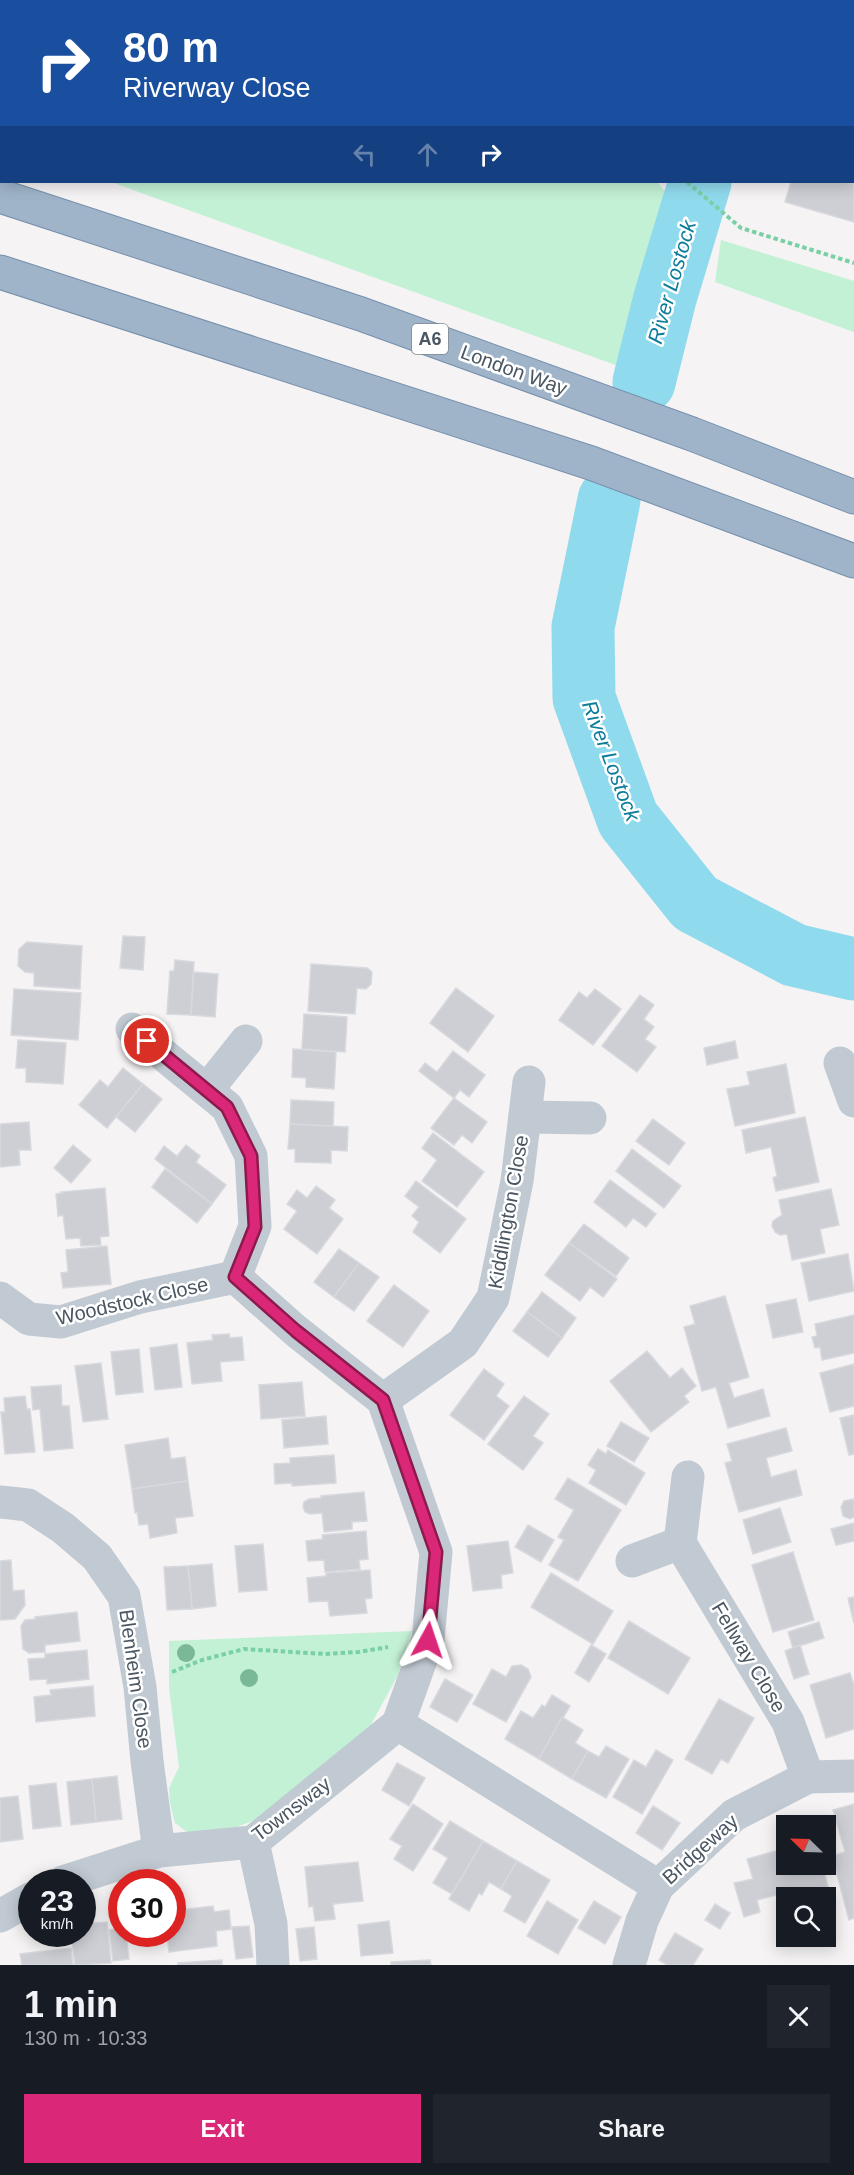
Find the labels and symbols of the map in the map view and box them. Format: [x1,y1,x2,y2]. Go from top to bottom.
water label: River Lostock [643,216,701,346]
road number: A6 [412,324,448,354]
street label: London Way [458,341,570,399]
water label: River Lostock [578,697,646,826]
pin [121,1015,172,1066]
street label: Kiddlington Close [484,1133,532,1291]
street label: Woodstock Close [54,1273,210,1329]
street label: Fellway Close [708,1598,790,1716]
street label: Blenheim Close [115,1608,157,1750]
position arrow [396,1608,460,1672]
street label: Townsway [248,1772,334,1846]
street label: Bridgeway [658,1810,742,1888]
north arrow [776,1815,836,1875]
speed limit sign: 30 [108,1869,186,1947]

